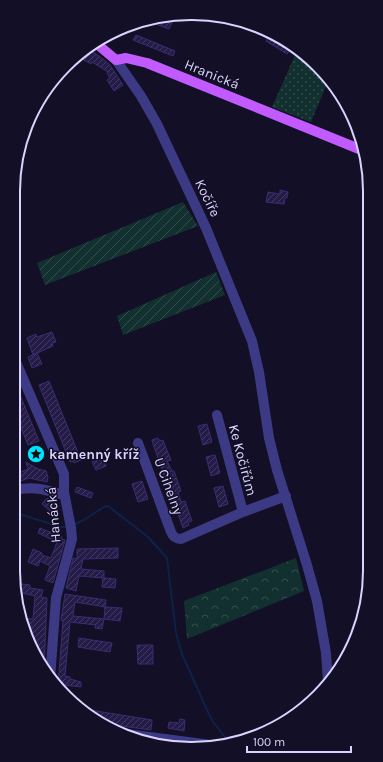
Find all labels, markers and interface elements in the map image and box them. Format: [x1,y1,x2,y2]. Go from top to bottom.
street label: Hranická [182,56,242,93]
street label: Kočíře [191,177,224,220]
street label: Ke Kočiřům [225,423,260,498]
place icon: kamenný kříž [26,444,46,464]
place label: kamenný kříž [49,446,140,463]
street label: U Cihelny [150,455,187,518]
street label: Hanácká [43,486,64,544]
scale bar [247,728,351,754]
text: 100 m [253,735,285,749]

